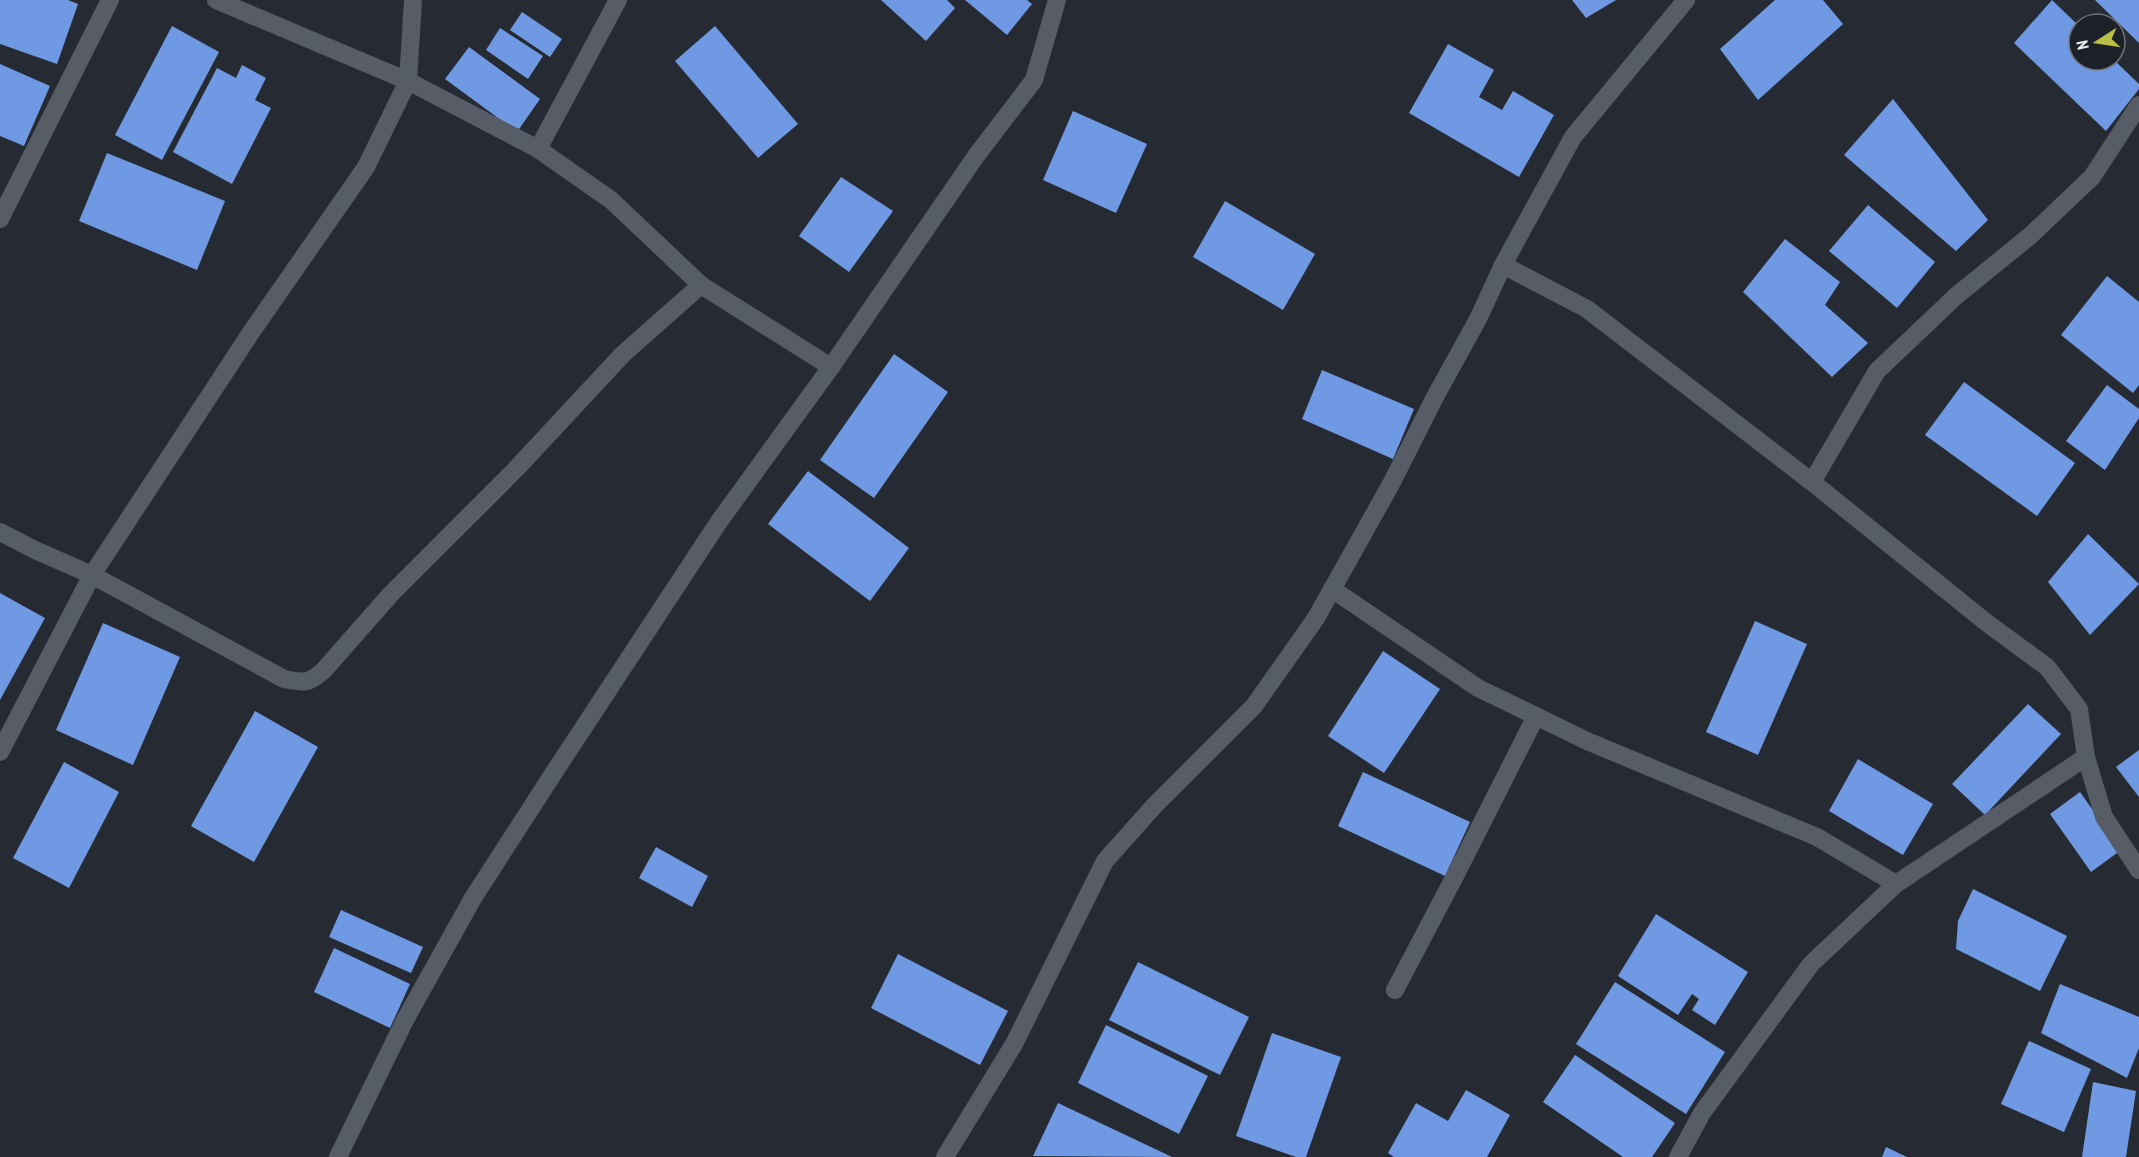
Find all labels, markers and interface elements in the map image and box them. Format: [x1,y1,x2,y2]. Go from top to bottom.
north arrow [2067,12,2127,72]
text: N [2072,39,2093,51]

